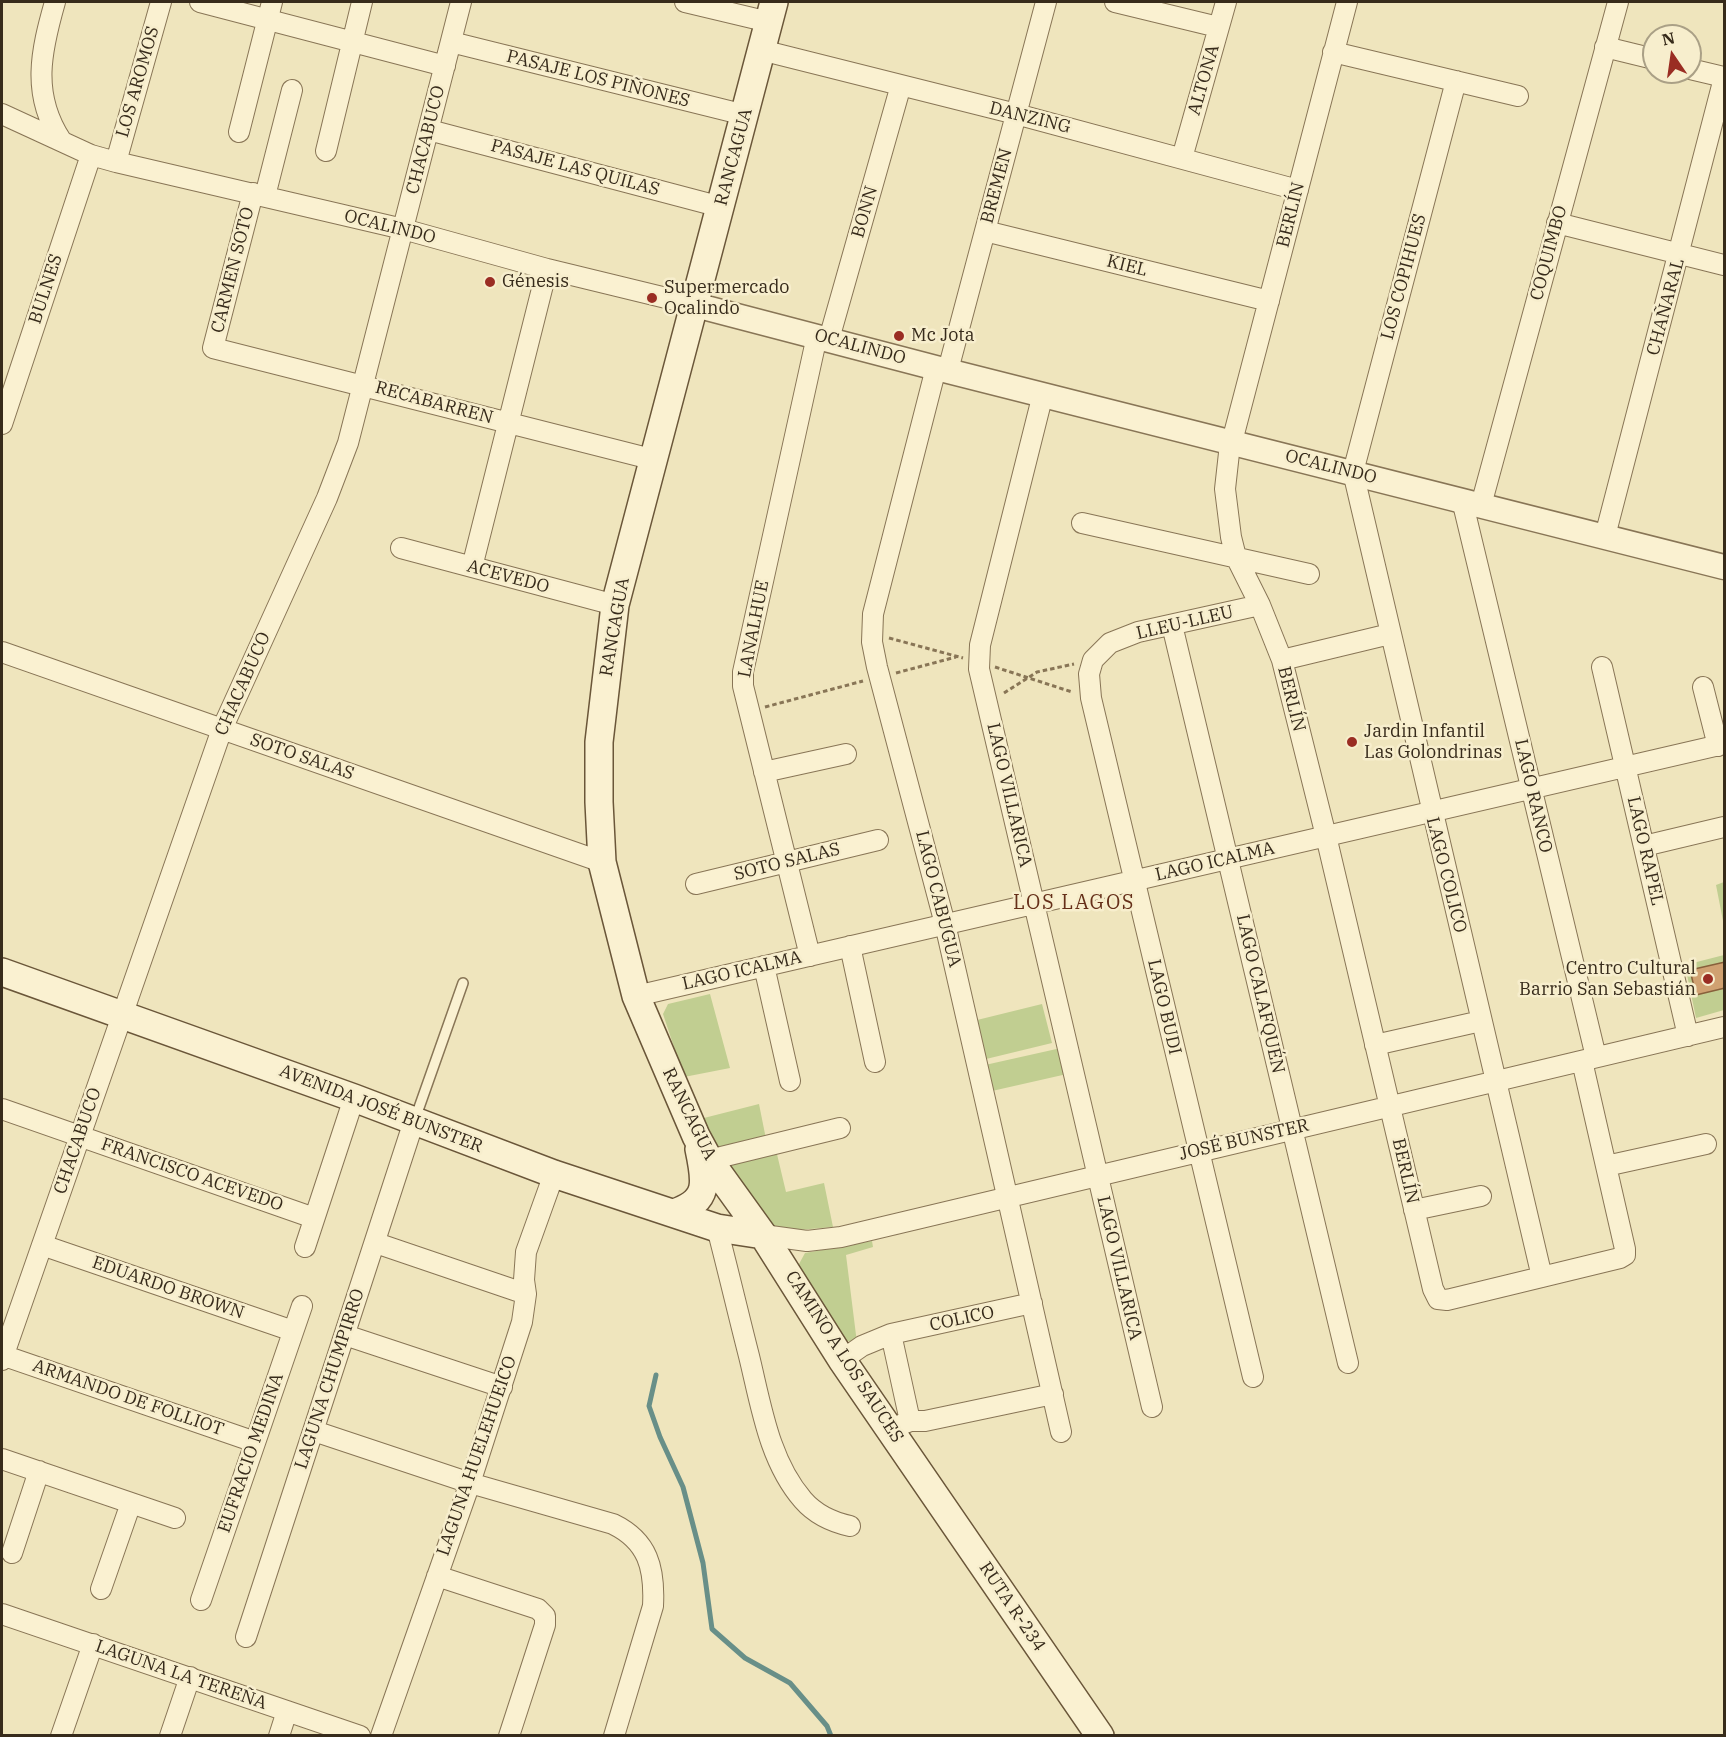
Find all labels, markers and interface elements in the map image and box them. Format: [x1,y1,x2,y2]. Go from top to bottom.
street label: LOS AROMOS [112,24,164,140]
north arrow [1642,24,1702,84]
text: N [1660,27,1677,50]
street label: ALTONA [1184,42,1224,118]
street label: PASAJE LOS PIÑONES [504,46,692,112]
street label: CHACABUCO [402,83,450,197]
street label: DANZING [987,97,1073,139]
street label: RANCAGUA [711,106,757,208]
street label: PASAJE LAS QUILAS [488,135,662,201]
street label: BREMEN [977,146,1017,226]
street label: BERLÍN [1272,180,1310,250]
street label: BONN [847,184,883,240]
street label: COQUIMBO [1526,203,1572,303]
street label: CARMEN SOTO [207,205,259,335]
street label: OCALINDO [342,205,438,249]
street label: LOS COPIHUES [1377,212,1431,342]
street label: BULNES [25,251,67,327]
street label: KIEL [1104,251,1150,281]
street label: CHAÑARAL [1643,256,1689,358]
place label: Génesis [502,271,569,293]
marker: Génesis [483,275,497,289]
place label: Supermercado Ocalindo [664,277,789,320]
marker: Supermercado Ocalindo [645,291,659,305]
street label: OCALINDO [812,324,908,370]
place label: Mc Jota [911,325,975,347]
marker: Mc Jota [892,329,906,343]
street label: RECABARREN [373,377,495,429]
street label: OCALINDO [1283,445,1379,489]
street label: ACEVEDO [465,556,551,598]
street label: RANCAGUA [596,576,634,678]
street label: LANALHUE [734,578,774,680]
street label: LLEU-LLEU [1134,601,1236,645]
street label: CHACABUCO [211,629,275,739]
street label: BERLÍN [1272,664,1310,734]
street label: LAGO VILLARICA [982,721,1036,869]
place label: Jardin Infantil Las Golondrinas [1364,721,1502,764]
street label: SOTO SALAS [247,729,357,785]
marker: Jardin Infantil Las Golondrinas [1345,735,1359,749]
street label: LAGO RANCO [1509,737,1557,855]
street label: LAGO RAPEL [1622,794,1668,908]
street label: LAGO COLICO [1421,815,1471,935]
street label: LAGO CABUGUA [911,828,965,970]
street label: SOTO SALAS [732,838,842,886]
street label: LAGO ICALMA [1153,838,1277,886]
district label: LOS LAGOS [1013,891,1135,915]
street label: LAGO CALAFQUÉN [1231,912,1289,1076]
street label: LAGO ICALMA [680,947,804,995]
street label: LAGO BUDI [1143,957,1185,1057]
place label: Centro Cultural Barrio San Sebastián [1519,958,1696,1000]
marker: Centro Cultural Barrio San Sebastián [1701,972,1715,986]
street label: AVENIDA JOSÉ BUNSTER [276,1060,486,1158]
street label: RANCAGUA [657,1064,721,1164]
street label: CHACABUCO [50,1085,106,1197]
street label: JOSÉ BUNSTER [1177,1115,1311,1165]
street label: FRANCISCO ACEVEDO [98,1134,286,1216]
street label: BERLÍN [1387,1136,1423,1206]
street label: LAGO VILLARICA [1092,1194,1146,1342]
street label: EDUARDO BROWN [89,1252,247,1324]
street label: CAMINO A LOS SAUCES [780,1267,908,1447]
street label: LAGUNA CHUMPIRRO [291,1286,369,1472]
street label: COLICO [928,1302,996,1336]
street label: LAGUNA HUELEHUEICO [433,1353,521,1559]
street label: ARMANDO DE FOLLIOT [30,1355,226,1441]
street label: EUFRACIO MEDINA [214,1370,288,1536]
street label: RUTA R-234 [974,1558,1050,1656]
street label: LAGUNA LA TEREÑA [92,1636,270,1714]

